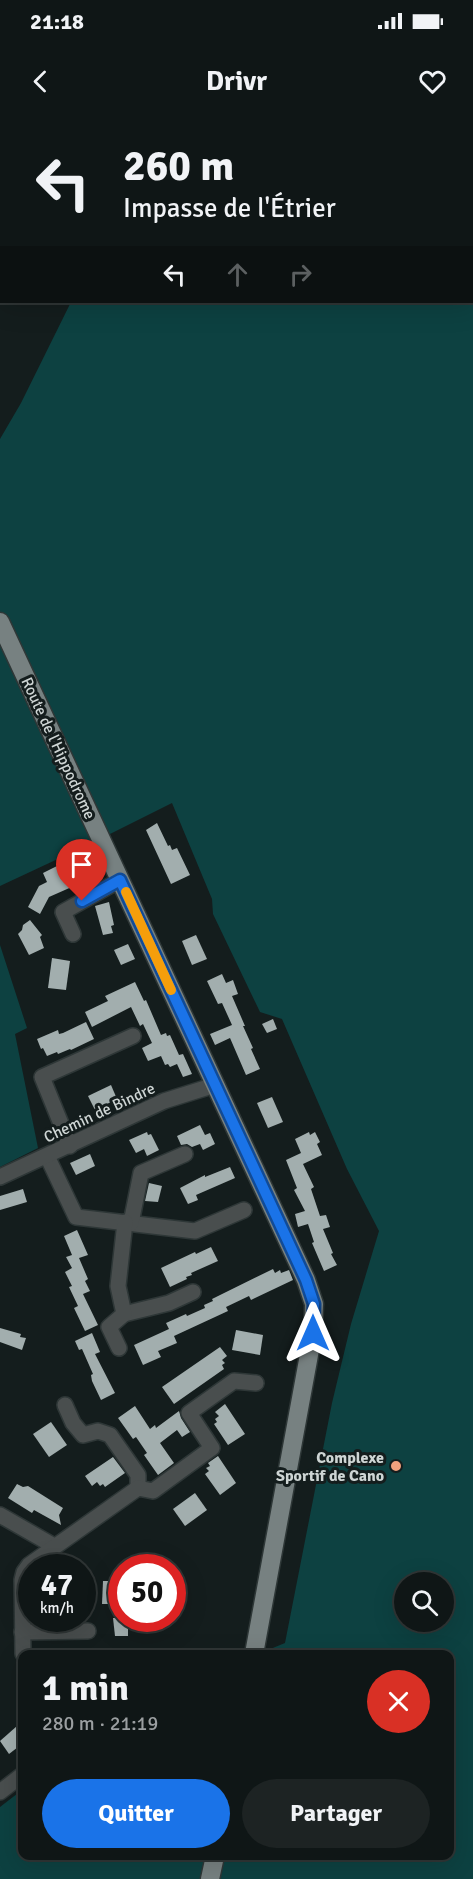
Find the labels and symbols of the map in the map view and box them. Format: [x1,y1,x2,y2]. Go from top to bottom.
street label: Route de l'Hippodrome [16,674,100,823]
pin [56,839,107,901]
street label: Chemin de Bindre [41,1078,158,1147]
position arrow [281,1301,345,1365]
place label: Complexe Sportif de Cano [276,1448,384,1486]
marker: Complexe Sportif de Cano [389,1459,403,1473]
speed limit sign: 50 [108,1554,186,1632]

